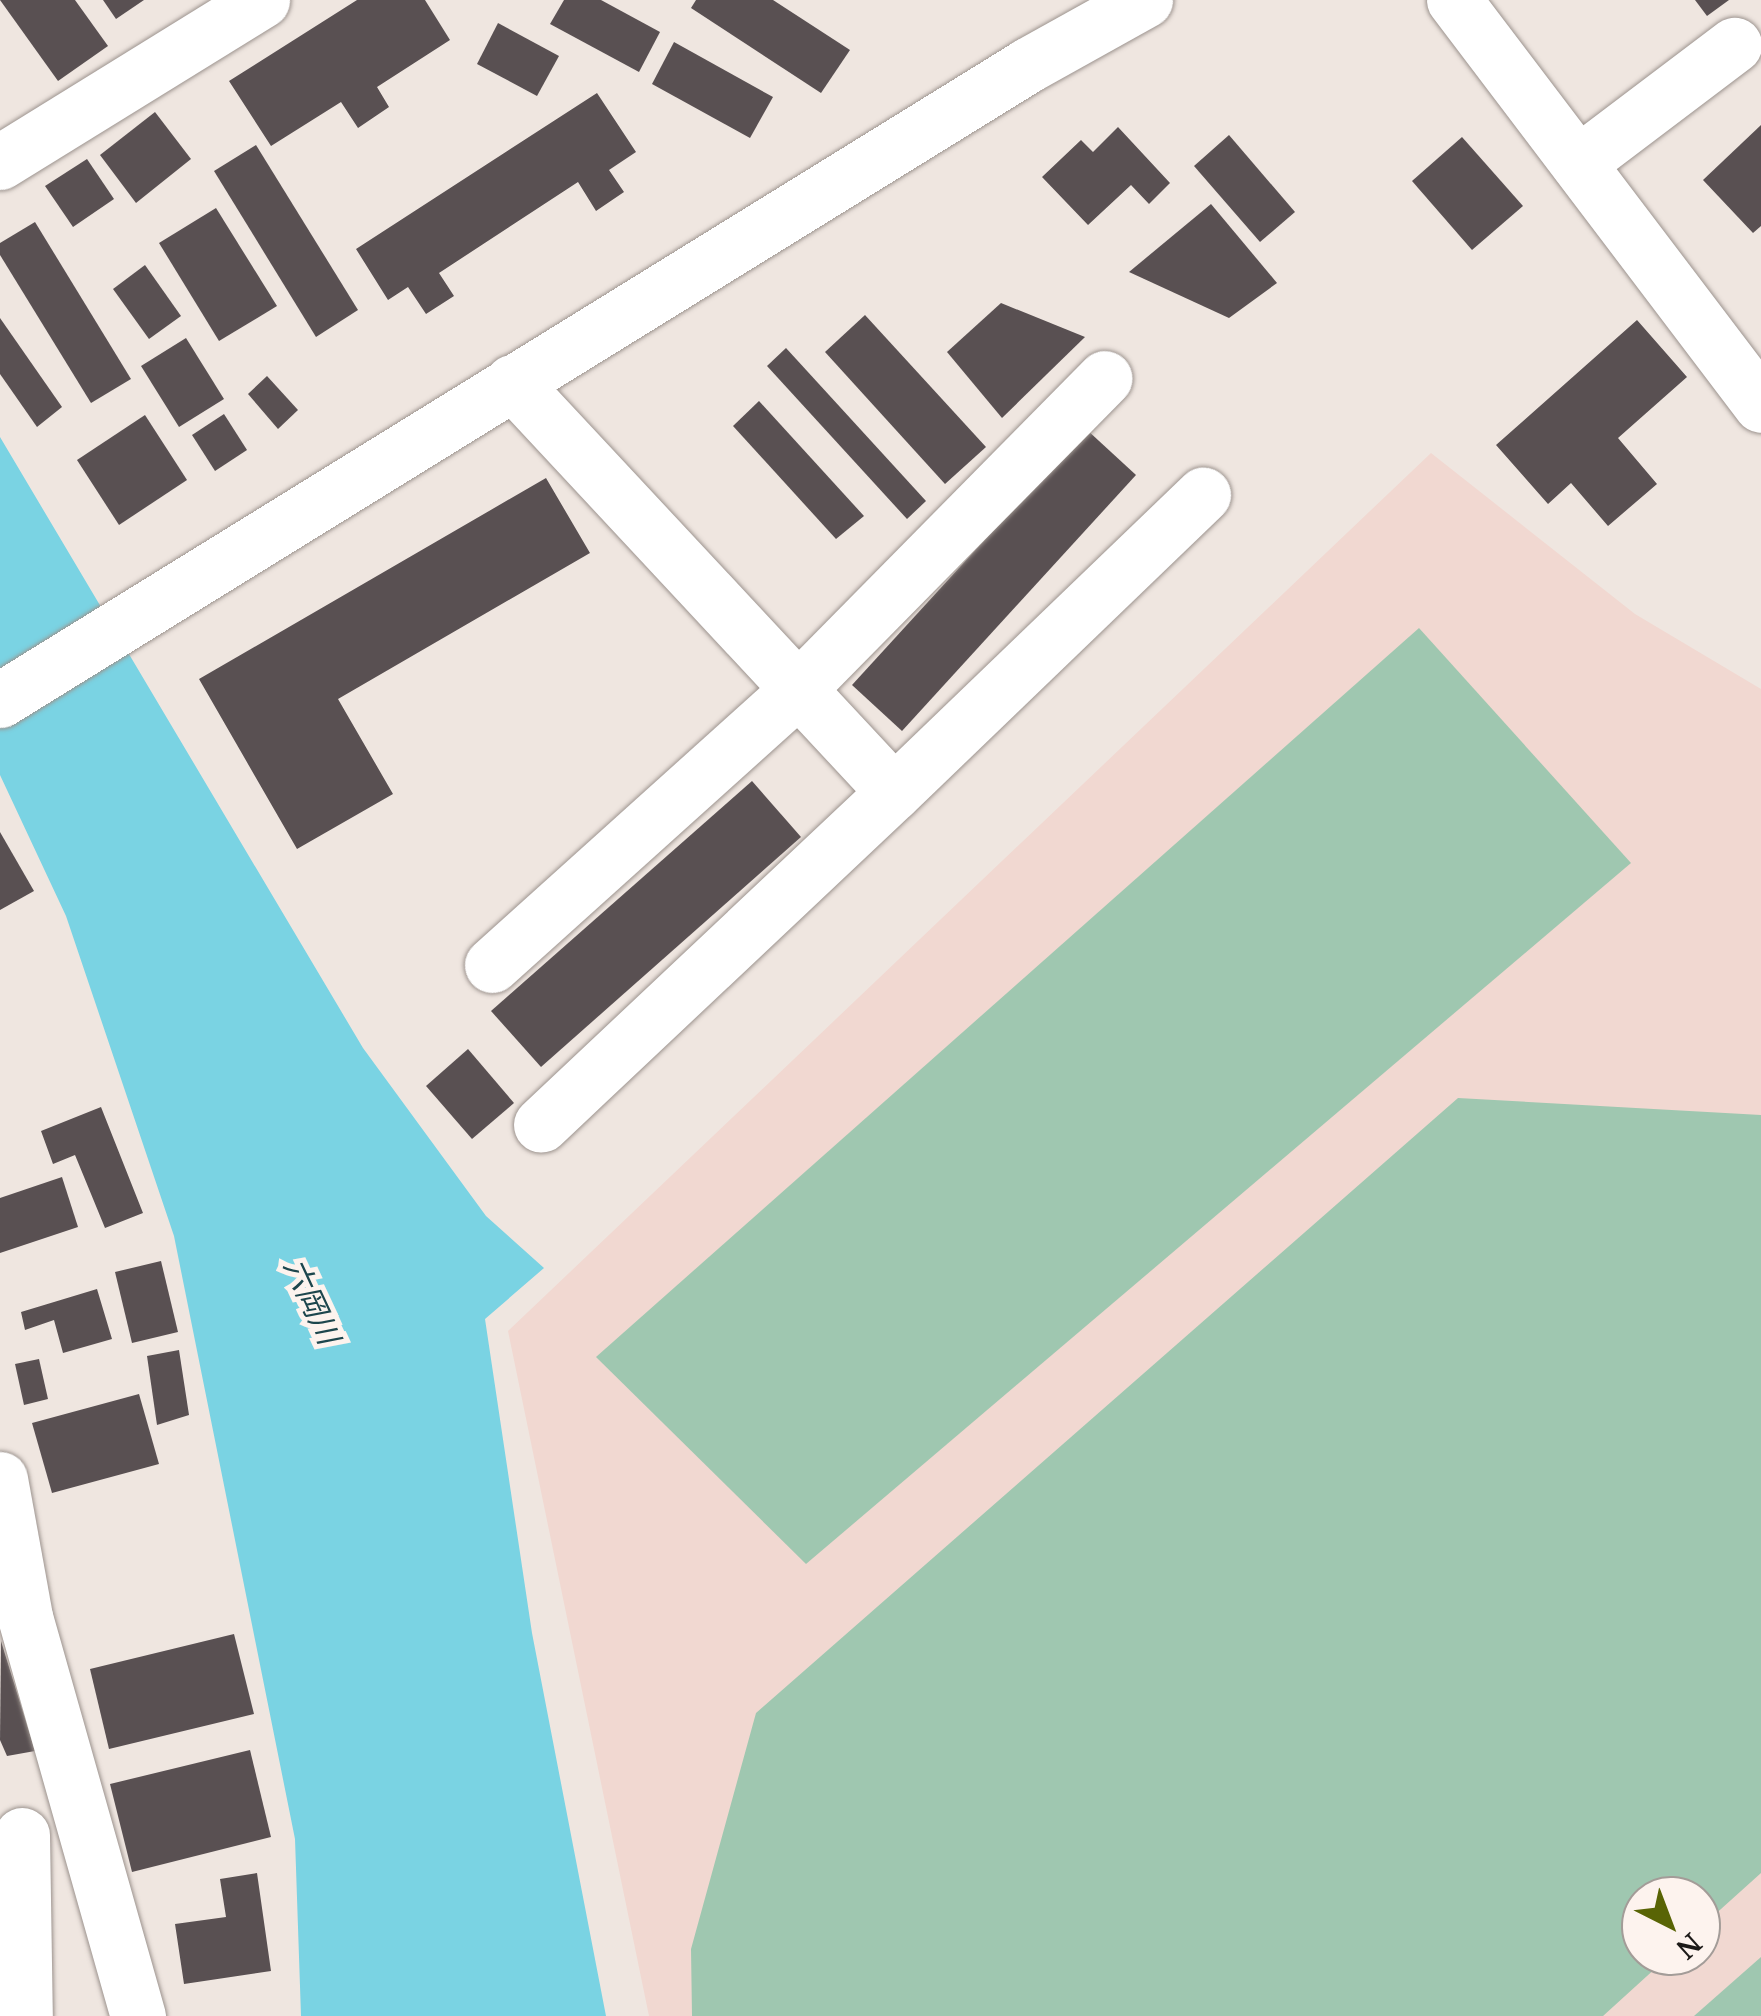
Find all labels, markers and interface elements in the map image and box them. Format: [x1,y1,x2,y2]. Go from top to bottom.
water label: 六岡川 [277,1253,347,1349]
north arrow [1621,1876,1721,1976]
text: N [1669,1925,1711,1968]

